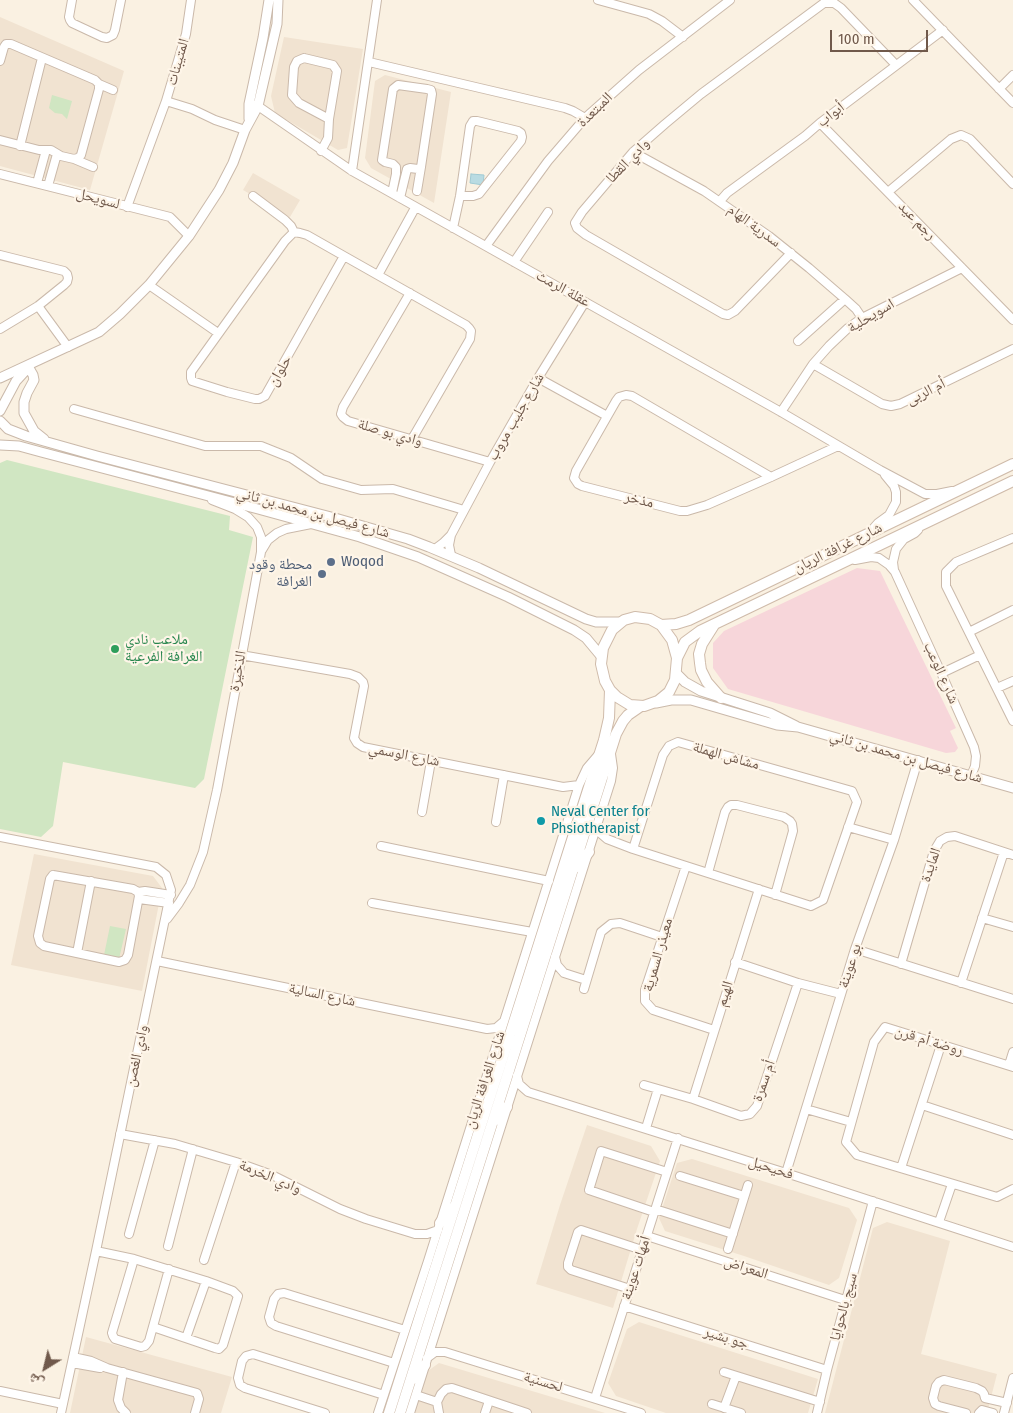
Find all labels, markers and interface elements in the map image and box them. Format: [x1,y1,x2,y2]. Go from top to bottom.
scale bar [833,20,930,52]
text: 100 m [838,30,875,48]
street label: المتيبنات [163,37,193,87]
street label: المبتعدة [574,89,616,131]
street label: أبواب [814,99,848,131]
street label: وادي القطا [602,135,654,187]
street label: لسويحل [74,185,122,213]
street label: رجم عيد [894,198,940,244]
street label: سدرية الهام [724,201,784,251]
street label: عقلة الرمث [533,267,593,311]
street label: اسويحلية [844,295,898,337]
street label: حلوان [264,352,296,390]
street label: شارع جليب مروب [484,370,548,464]
street label: أم الربى [903,375,949,409]
street label: وادي بو صلة [356,415,424,451]
street label: شارع فيصل بن محمد بن ثاني [235,484,391,542]
street label: مذخر [622,488,656,512]
street label: شارع غرافة الريان [791,519,885,577]
place label: Woqod [341,553,384,571]
place label: محطة وقود الغرافة [249,556,312,591]
marker: Woqod [325,556,337,568]
marker: محطة وقود الغرافة [316,568,328,580]
place label: ملاعب نادي الغرافة الفرعية [125,631,203,666]
street label: شارع الوعب [919,639,963,707]
marker: ملاعب نادي الغرافة الفرعية [109,643,121,655]
street label: الذخيرة [226,649,250,693]
street label: شارع فيصل بن محمد بن ثاني [828,727,984,787]
street label: مشاش الهملة [691,738,761,774]
street label: شارع الوسمي [367,739,441,771]
place label: Neval Center for Phsiotherapist [551,803,650,838]
marker: Neval Center for Phsiotherapist [535,815,547,827]
street label: المايدة [917,845,945,885]
street label: معيذر السمرية [639,916,677,994]
street label: بو عوينة [834,942,866,990]
street label: شارع السالية [287,979,357,1011]
street label: الهيم [713,979,737,1009]
street label: روضة أم قرن [893,1022,965,1060]
street label: وادي الغصن [122,1023,152,1089]
street label: شارع الغرافة الريان [461,1029,509,1131]
street label: أم سمرة [749,1058,779,1104]
street label: فحيحيل [746,1152,796,1184]
street label: وادي الخرمة [236,1156,304,1198]
street label: أمهات عوينة [617,1234,655,1302]
street label: المعراض [722,1252,770,1284]
street label: سيج بالحوايا [826,1271,862,1343]
street label: جو بشير [702,1323,750,1353]
north arrow [20,1343,70,1393]
street label: لحسنية [521,1368,565,1396]
text: ش [25,1369,47,1392]

